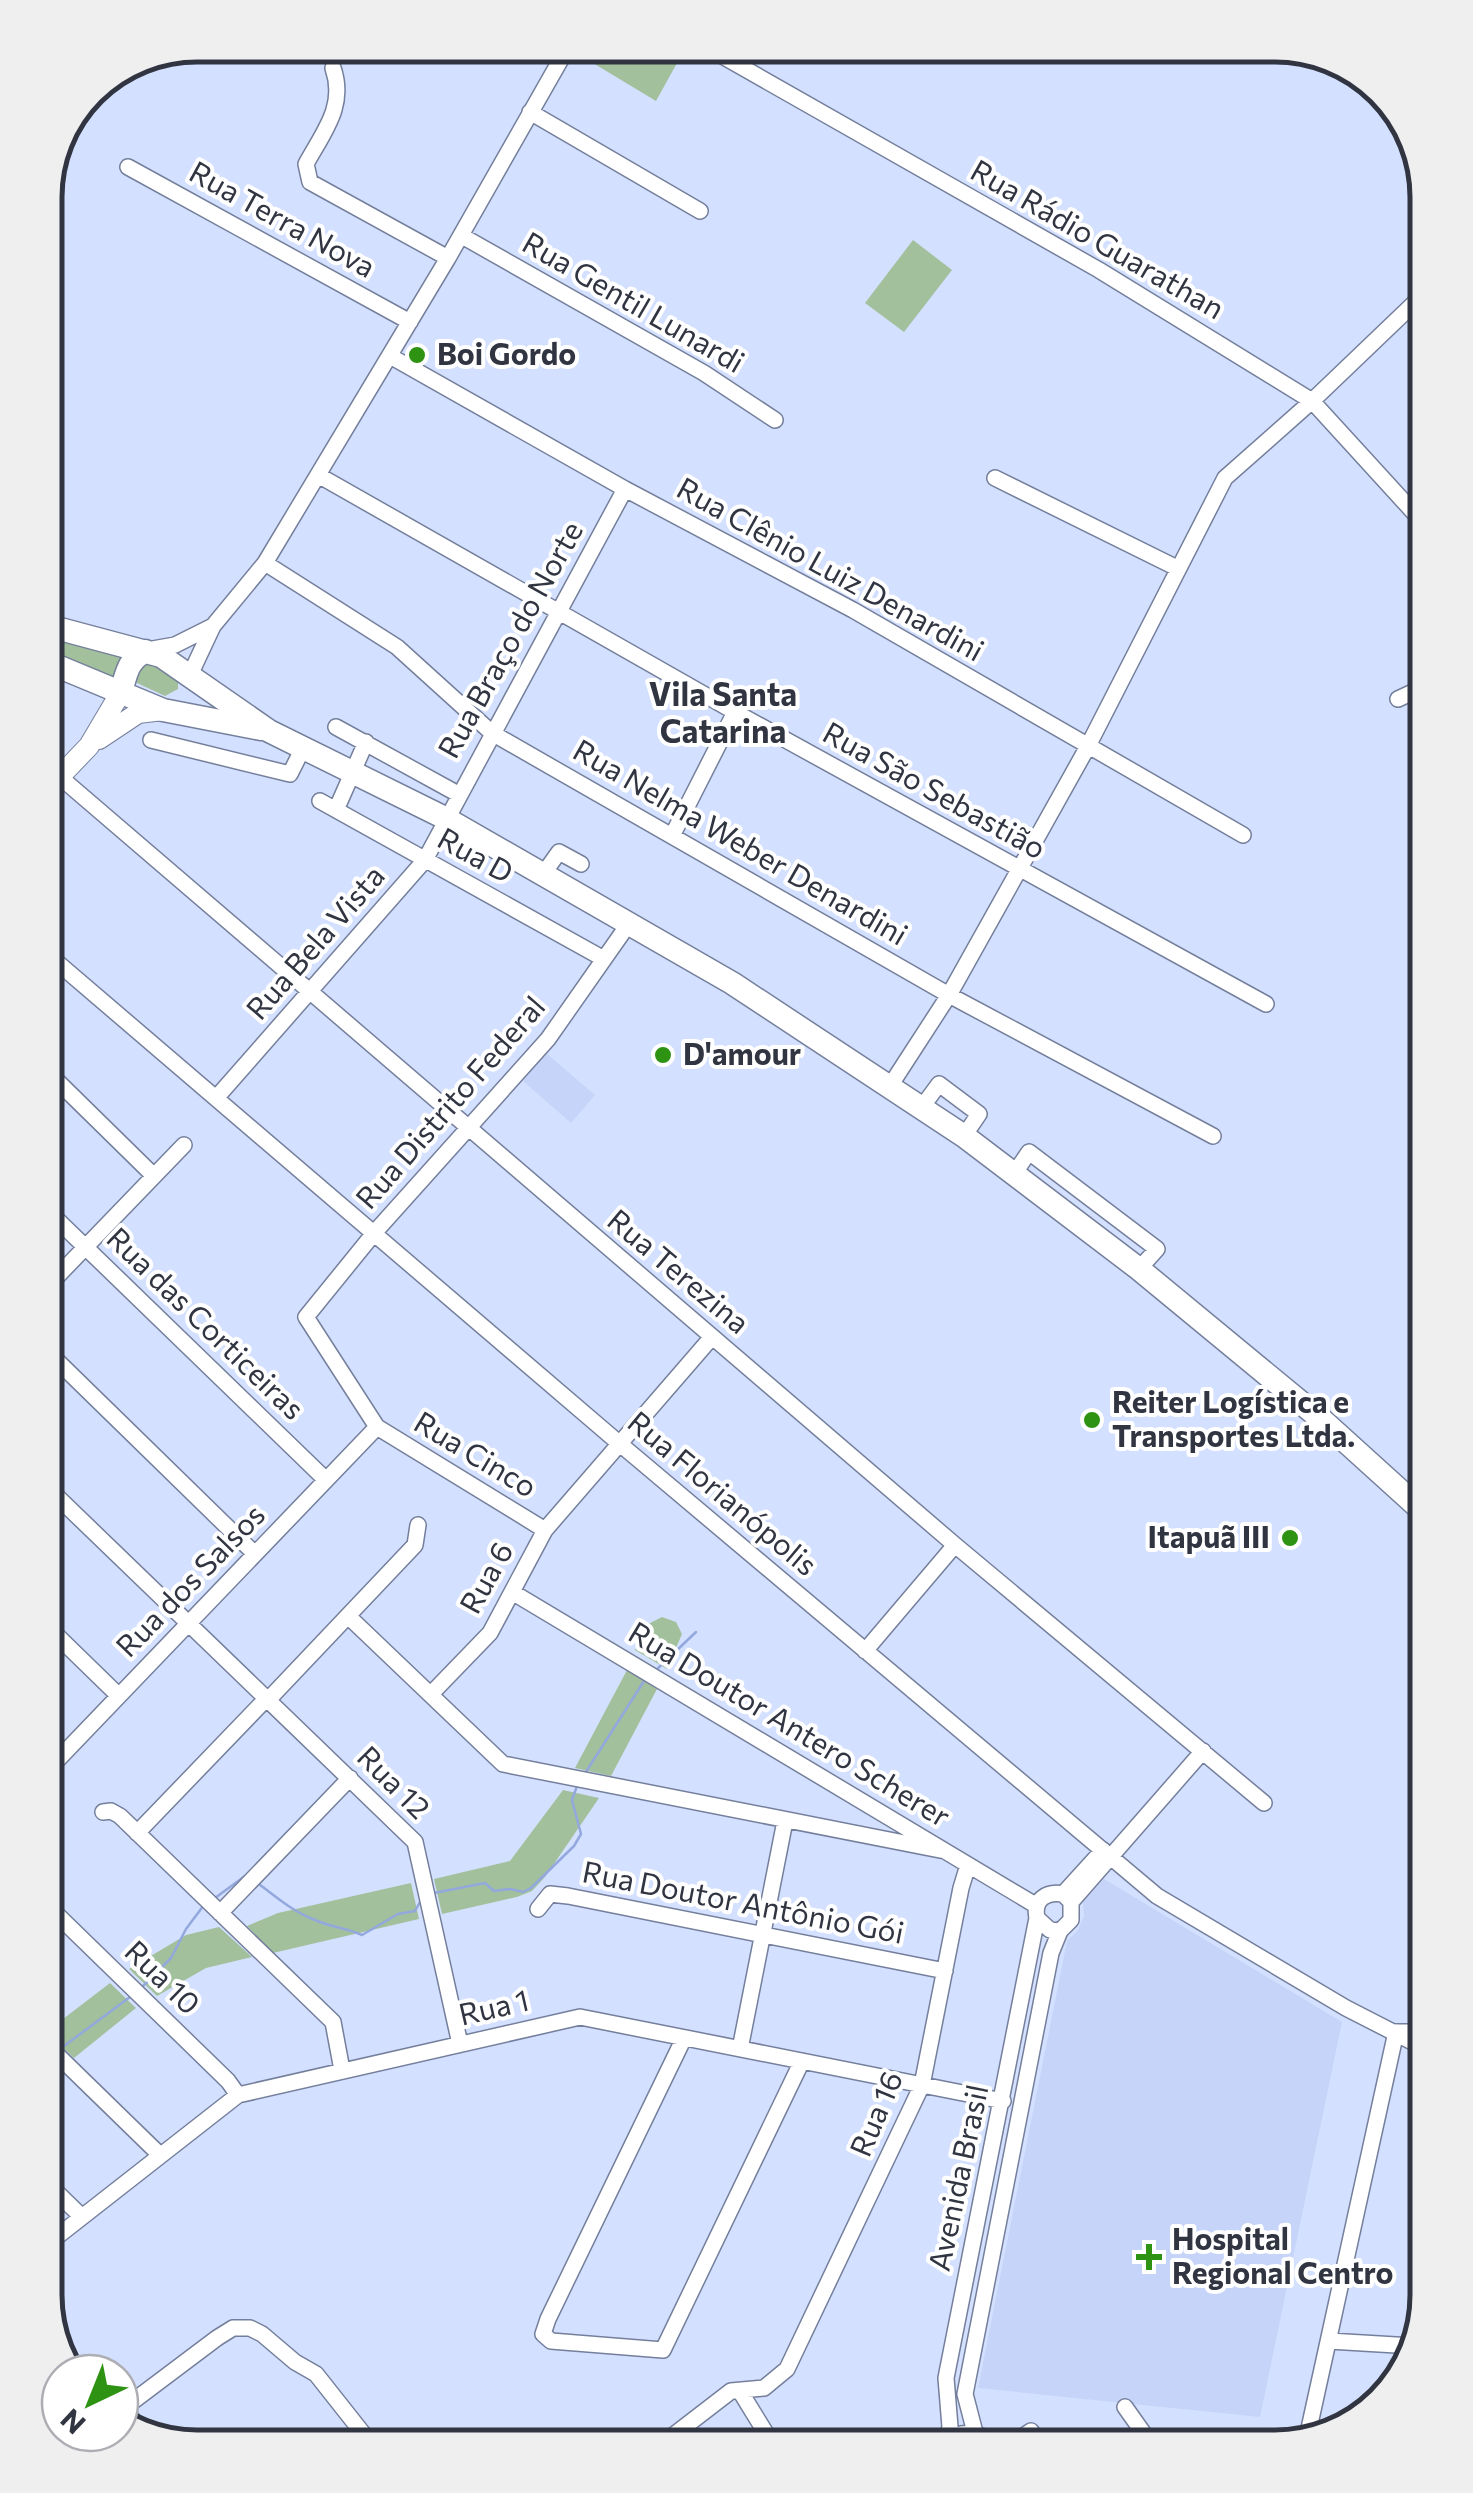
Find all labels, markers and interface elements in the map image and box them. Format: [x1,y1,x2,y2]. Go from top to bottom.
street label: Rua Rádio Guarathan [965,150,1232,326]
street label: Rua Terra Nova [184,152,383,284]
street label: Rua Gentil Lunardi [517,222,752,379]
place label: Boi Gordo [437,334,576,371]
marker: Boi Gordo [406,344,428,366]
street label: Rua Clênio Luiz Denardini [671,468,991,668]
street label: Rua Braço do Norte [428,514,589,764]
district label: Vila Santa Catarina [649,673,797,750]
street label: Rua São Sebastião [817,712,1053,865]
street label: Rua Nelma Weber Denardini [568,730,915,952]
street label: Rua D [432,818,520,889]
street label: Rua Bela Vista [237,857,391,1026]
street label: Rua Distrito Federal [347,987,552,1215]
place label: D'amour [683,1034,801,1071]
marker: D'amour [652,1044,674,1066]
street label: Rua Terezina [601,1200,758,1340]
street label: Rua das Corticeiras [100,1218,313,1426]
place label: Reiter Logística e Transportes Ltda. [1112,1382,1355,1453]
street label: Rua Cinco [408,1402,544,1504]
street label: Rua Florianópolis [621,1402,826,1582]
marker: Reiter Logística e Transportes Ltda. [1081,1409,1103,1431]
street label: Rua dos Salsos [107,1495,271,1663]
place label: Itapuã III [1148,1517,1270,1554]
marker: Itapuã III [1279,1527,1301,1549]
street label: Rua 6 [450,1534,520,1619]
street label: Rua Doutor Antero Scherer [623,1612,958,1834]
street label: Rua 12 [351,1737,439,1825]
street label: Rua Doutor Antônio Gói [580,1851,907,1950]
street label: Rua 10 [118,1931,209,2021]
street label: Rua 1 [455,1980,532,2032]
street label: Rua 16 [840,2065,909,2161]
street label: Avenida Brasil [919,2081,994,2274]
place label: Hospital Regional Centro [1172,2219,1394,2290]
marker: Hospital Regional Centro [1136,2244,1162,2270]
north arrow [40,2353,140,2453]
text: N [53,2402,92,2442]

